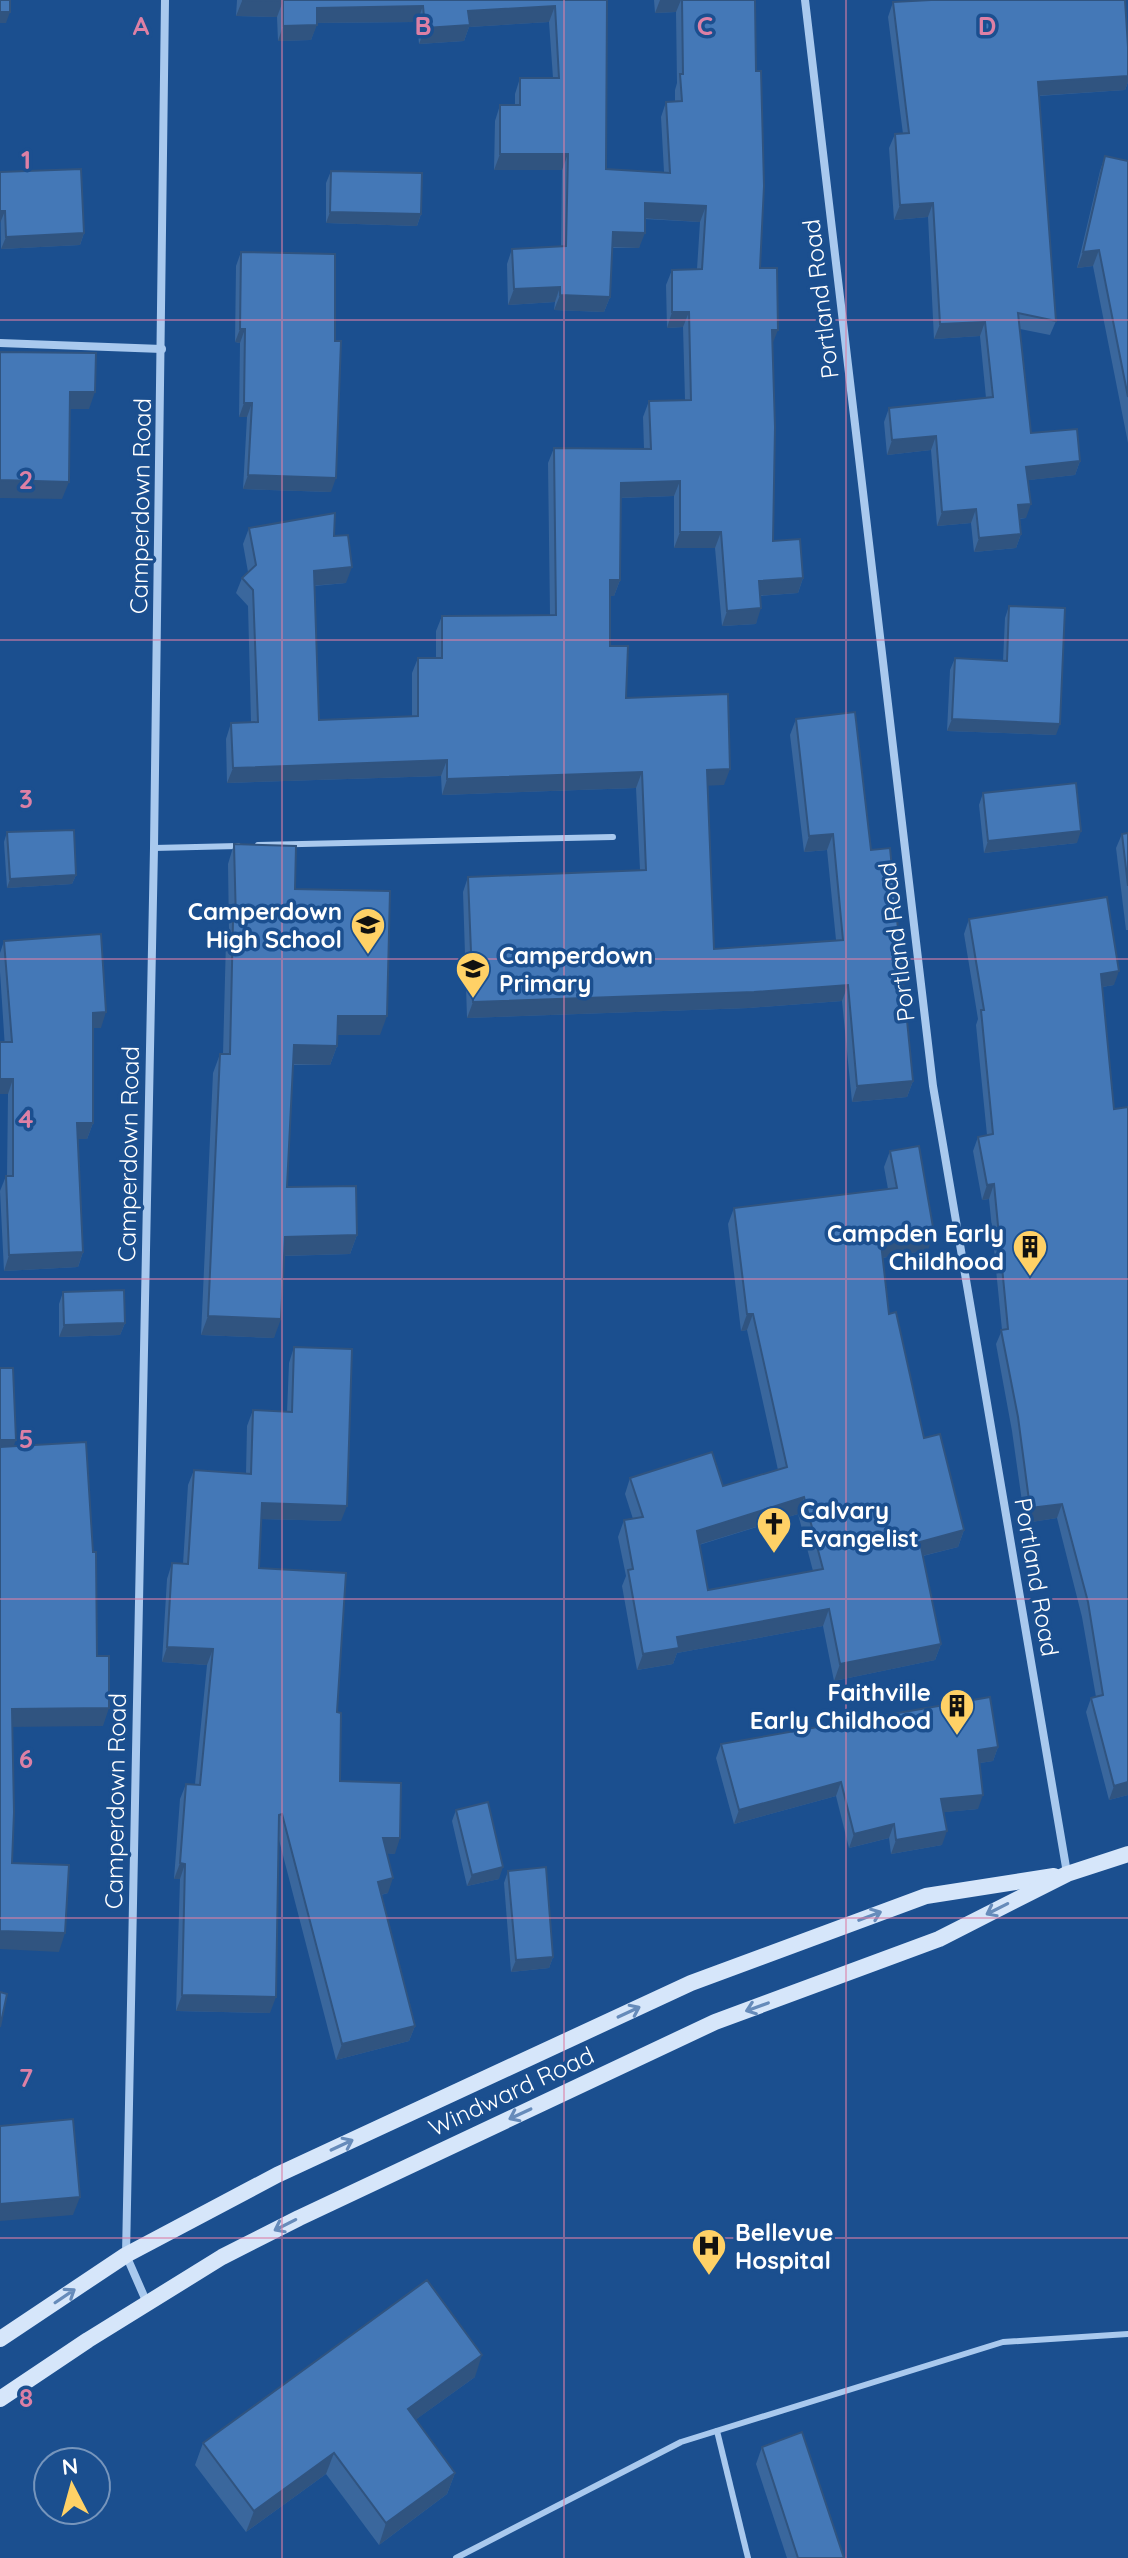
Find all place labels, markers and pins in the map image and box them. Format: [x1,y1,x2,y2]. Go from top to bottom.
place label: Camperdown High School [188,896,342,954]
school or university icon: Camperdown High School [349,906,387,956]
place label: Camperdown Primary [499,940,653,998]
school or university icon: Camperdown Primary [454,950,492,1000]
place label: Campden Early Childhood [827,1218,1004,1276]
building icon: Campden Early Childhood [1011,1228,1049,1278]
place label: Calvary Evangelist [800,1495,919,1553]
church icon: Calvary Evangelist [755,1505,793,1555]
place label: Faithville Early Childhood [750,1677,931,1735]
building icon: Faithville Early Childhood [938,1687,976,1737]
place label: Bellevue Hospital [735,2217,833,2275]
hospital icon: Bellevue Hospital [690,2227,728,2277]

